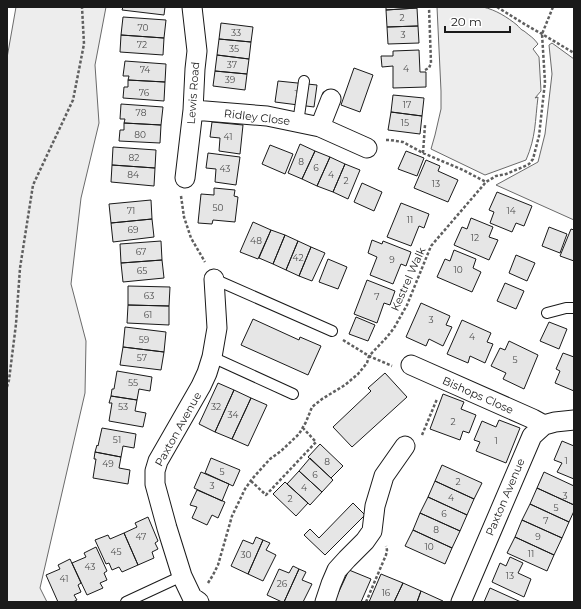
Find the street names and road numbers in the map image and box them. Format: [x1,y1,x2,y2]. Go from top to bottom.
street label: Lewis Road [184,61,202,125]
street label: Ridley Close [223,106,291,128]
street label: Kestrel Walk [388,245,428,313]
street label: Bishops Close [440,373,516,417]
street label: Paxton Avenue [152,389,204,469]
street label: Paxton Avenue [482,456,528,538]

